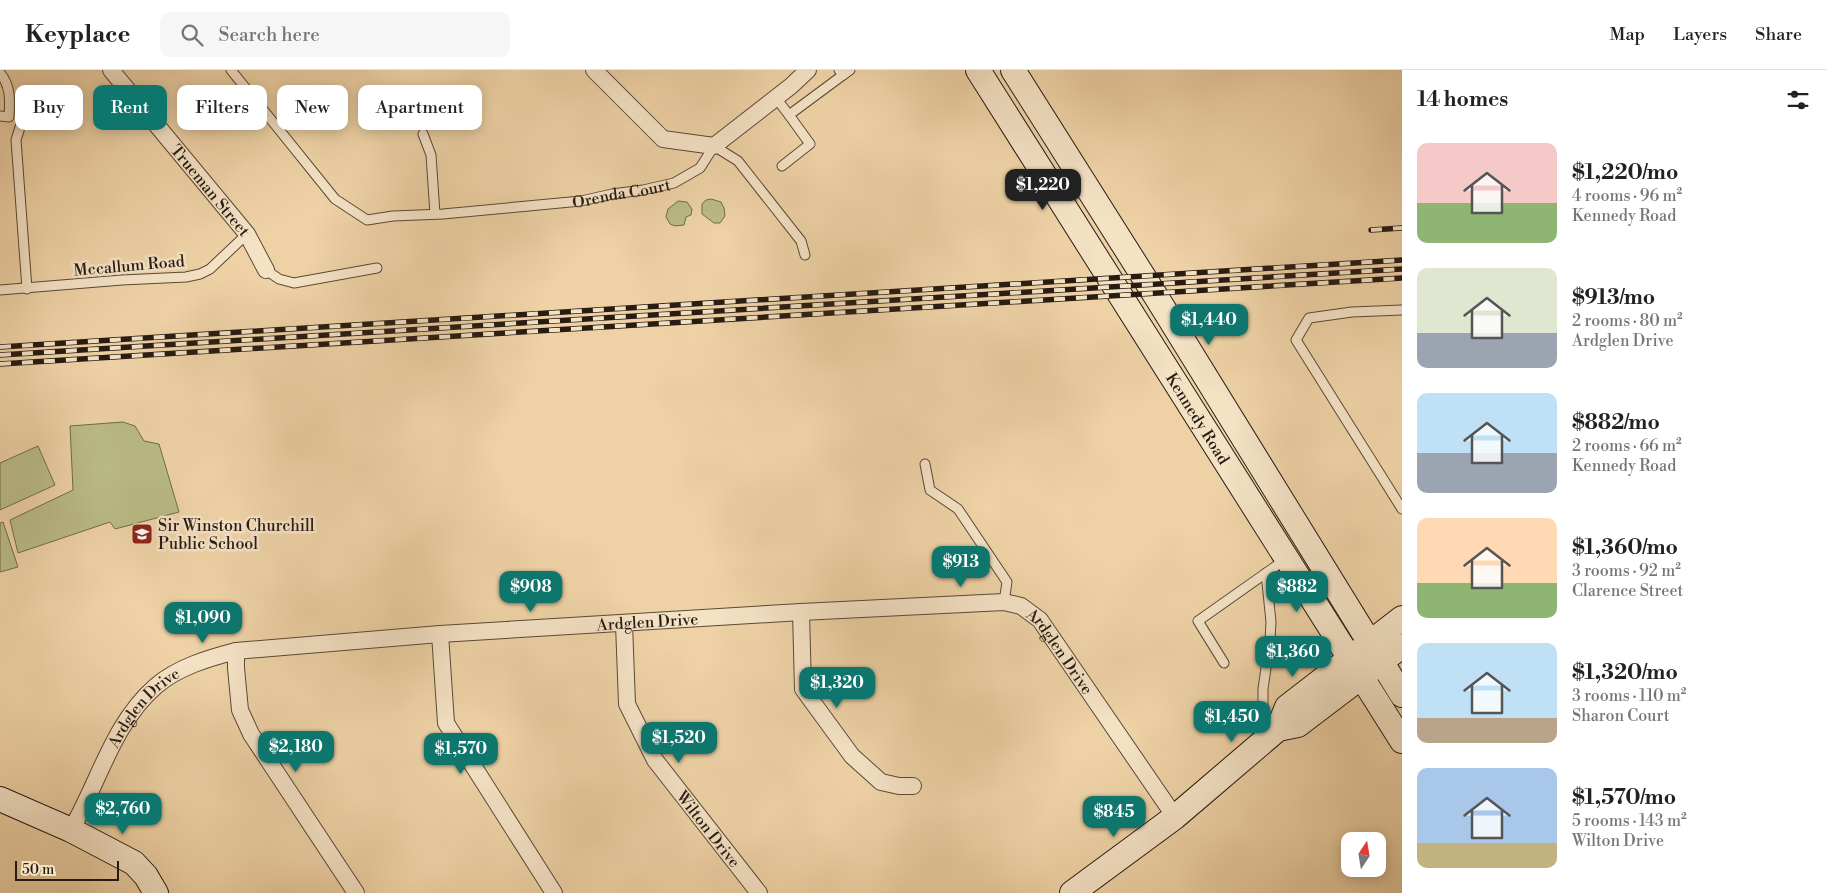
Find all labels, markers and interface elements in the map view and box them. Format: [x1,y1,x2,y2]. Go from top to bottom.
search box [160,12,510,57]
text: Keyplace [25,20,130,50]
icon: search [178,21,206,49]
text: Search here [218,23,320,47]
text: Map [1610,23,1645,46]
text: Layers [1673,23,1727,46]
text: Share [1755,23,1802,46]
chip: Buy [15,85,83,130]
chip: Rent [93,85,167,130]
chip: Filters [177,85,267,130]
chip: New [277,85,348,130]
chip: Apartment [358,85,482,130]
icon: filters [1784,86,1812,114]
text: 14 homes [1417,87,1508,113]
street label: Trueman Street [166,141,254,241]
text: $1,220/mo [1572,160,1678,186]
icon: home [1457,163,1517,223]
pin: $1,220 [1002,168,1084,211]
street label: Orenda Court [571,175,673,213]
text: $1,220 [1016,175,1070,195]
text: 4 rooms · 96 m² [1572,186,1682,206]
text: Kennedy Road [1572,206,1676,226]
street label: Mccallum Road [73,251,185,281]
text: $913/mo [1572,285,1655,311]
icon: home [1457,288,1517,348]
pin: $1,440 [1168,304,1250,346]
text: $1,440 [1181,310,1237,330]
text: 2 rooms · 80 m² [1572,311,1683,331]
text: Ardglen Drive [1572,331,1674,351]
street label: Kennedy Road [1161,369,1234,468]
text: $882/mo [1572,410,1660,436]
icon: home [1457,413,1517,473]
text: 2 rooms · 66 m² [1572,436,1682,456]
text: Kennedy Road [1572,456,1676,476]
place label: Sir Winston Churchill Public School [158,516,315,554]
school or university icon: Sir Winston Churchill Public School [130,522,154,546]
text: $1,360/mo [1572,535,1678,561]
icon: home [1457,538,1517,598]
pin: $913 [931,546,991,588]
text: $913 [943,552,979,572]
text: 3 rooms · 92 m² [1572,561,1681,581]
pin: $908 [501,570,561,613]
pin: $882 [1267,570,1327,613]
text: $908 [510,577,552,597]
text: $882 [1277,577,1317,597]
text: Clarence Street [1572,581,1683,601]
pin: $1,090 [162,602,244,644]
street label: Ardglen Drive [1021,604,1097,699]
text: $1,090 [175,608,231,628]
street label: Ardglen Drive [595,609,699,635]
pin: $1,360 [1252,636,1334,678]
text: $1,360 [1266,642,1320,662]
text: $1,320/mo [1572,660,1678,686]
street label: Ardglen Drive [103,663,183,752]
icon: home [1457,663,1517,723]
pin: $1,320 [796,666,878,709]
text: $1,320 [810,673,864,693]
text: 3 rooms · 110 m² [1572,686,1686,706]
pin: $1,450 [1191,700,1273,743]
text: Sharon Court [1572,706,1670,726]
text: $1,450 [1205,707,1259,727]
pin: $1,520 [638,722,720,764]
text: $1,520 [652,728,706,748]
pin: $2,180 [255,730,337,773]
pin: $1,570 [420,732,502,775]
text: $2,180 [269,737,323,757]
text: $1,570 [435,739,487,759]
text: $1,570/mo [1572,785,1676,811]
street label: Wilton Drive [671,786,744,872]
icon: home [1457,788,1517,848]
pin: $2,760 [82,792,164,835]
pin: $845 [1084,796,1144,838]
text: $2,760 [96,799,150,819]
text: $845 [1094,802,1134,822]
text: 5 rooms · 143 m² [1572,811,1687,831]
text: Wilton Drive [1572,831,1664,851]
north arrow [1341,832,1386,878]
map controls [1341,832,1386,877]
scale bar [15,858,119,881]
text: 50 m [22,861,54,879]

